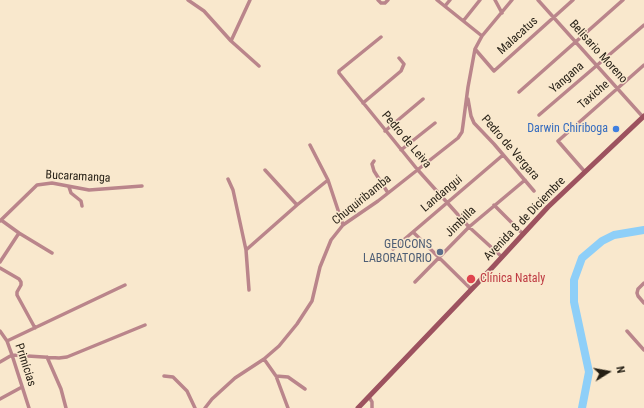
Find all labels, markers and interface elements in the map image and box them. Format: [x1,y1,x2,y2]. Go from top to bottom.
street label: Malacatus [495,14,541,58]
street label: Belisario Moreno [566,17,630,87]
street label: Yangana [547,59,587,97]
street label: Taxiche [576,78,612,112]
street label: Pedro de Leiva [378,109,434,171]
street label: Pedro de Vergara [478,113,542,183]
place label: Darwin Chiriboga [527,122,608,136]
marker: Darwin Chiriboga [611,124,621,134]
street label: Bucaramanga [45,168,111,186]
street label: Chuquiribamba [330,172,394,228]
street label: Landangui [419,173,465,215]
street label: Avenida 8 de Diciembre [481,174,569,264]
street label: Jimbilla [443,204,479,240]
place label: GEOCONS LABORATORIO [363,238,432,266]
marker: GEOCONS LABORATORIO [435,247,445,257]
place label: Clínica Nataly [480,272,545,286]
marker: Clínica Nataly [465,273,477,285]
street label: Primicias [11,342,39,388]
north arrow [588,352,628,392]
text: N [613,365,627,374]

